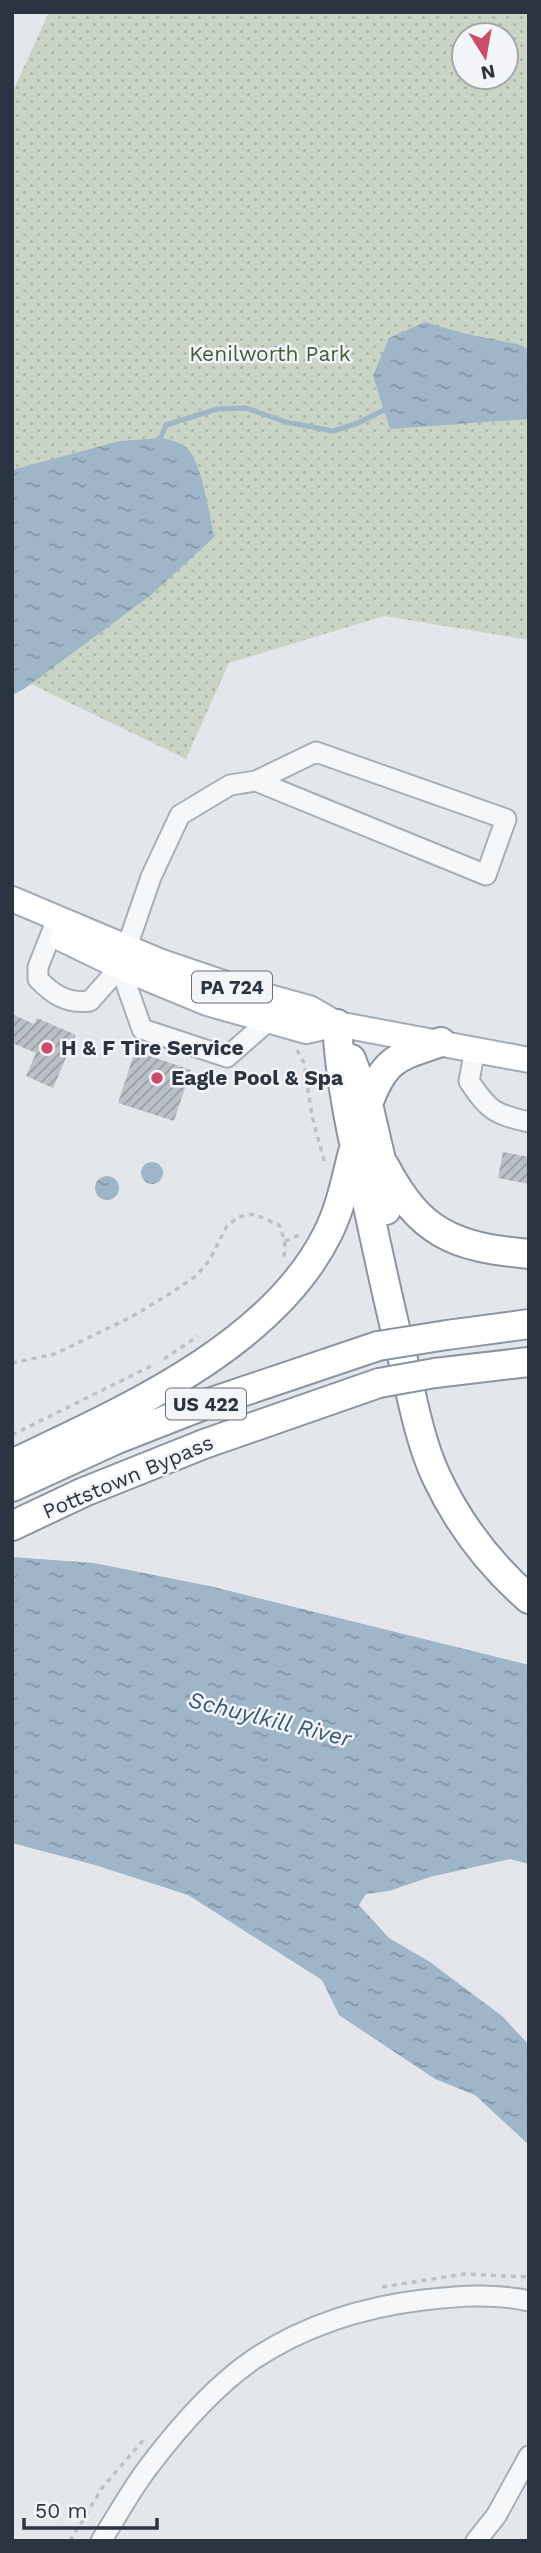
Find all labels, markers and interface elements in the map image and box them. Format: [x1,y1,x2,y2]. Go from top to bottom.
north arrow [450,21,520,91]
text: N [479,60,497,85]
park label: Kenilworth Park [189,341,351,366]
road number: PA 724 [192,972,272,1002]
place label: H & F Tire Service [61,1035,244,1060]
marker: H & F Tire Service [39,1040,55,1056]
place label: Eagle Pool & Spa [171,1065,344,1090]
marker: Eagle Pool & Spa [149,1070,165,1086]
road number: US 422 [166,1388,246,1420]
street label: Pottstown Bypass [39,1429,217,1524]
water label: Schuylkill River [186,1686,355,1753]
scale bar [24,2486,158,2530]
text: 50 m [35,2498,87,2523]

